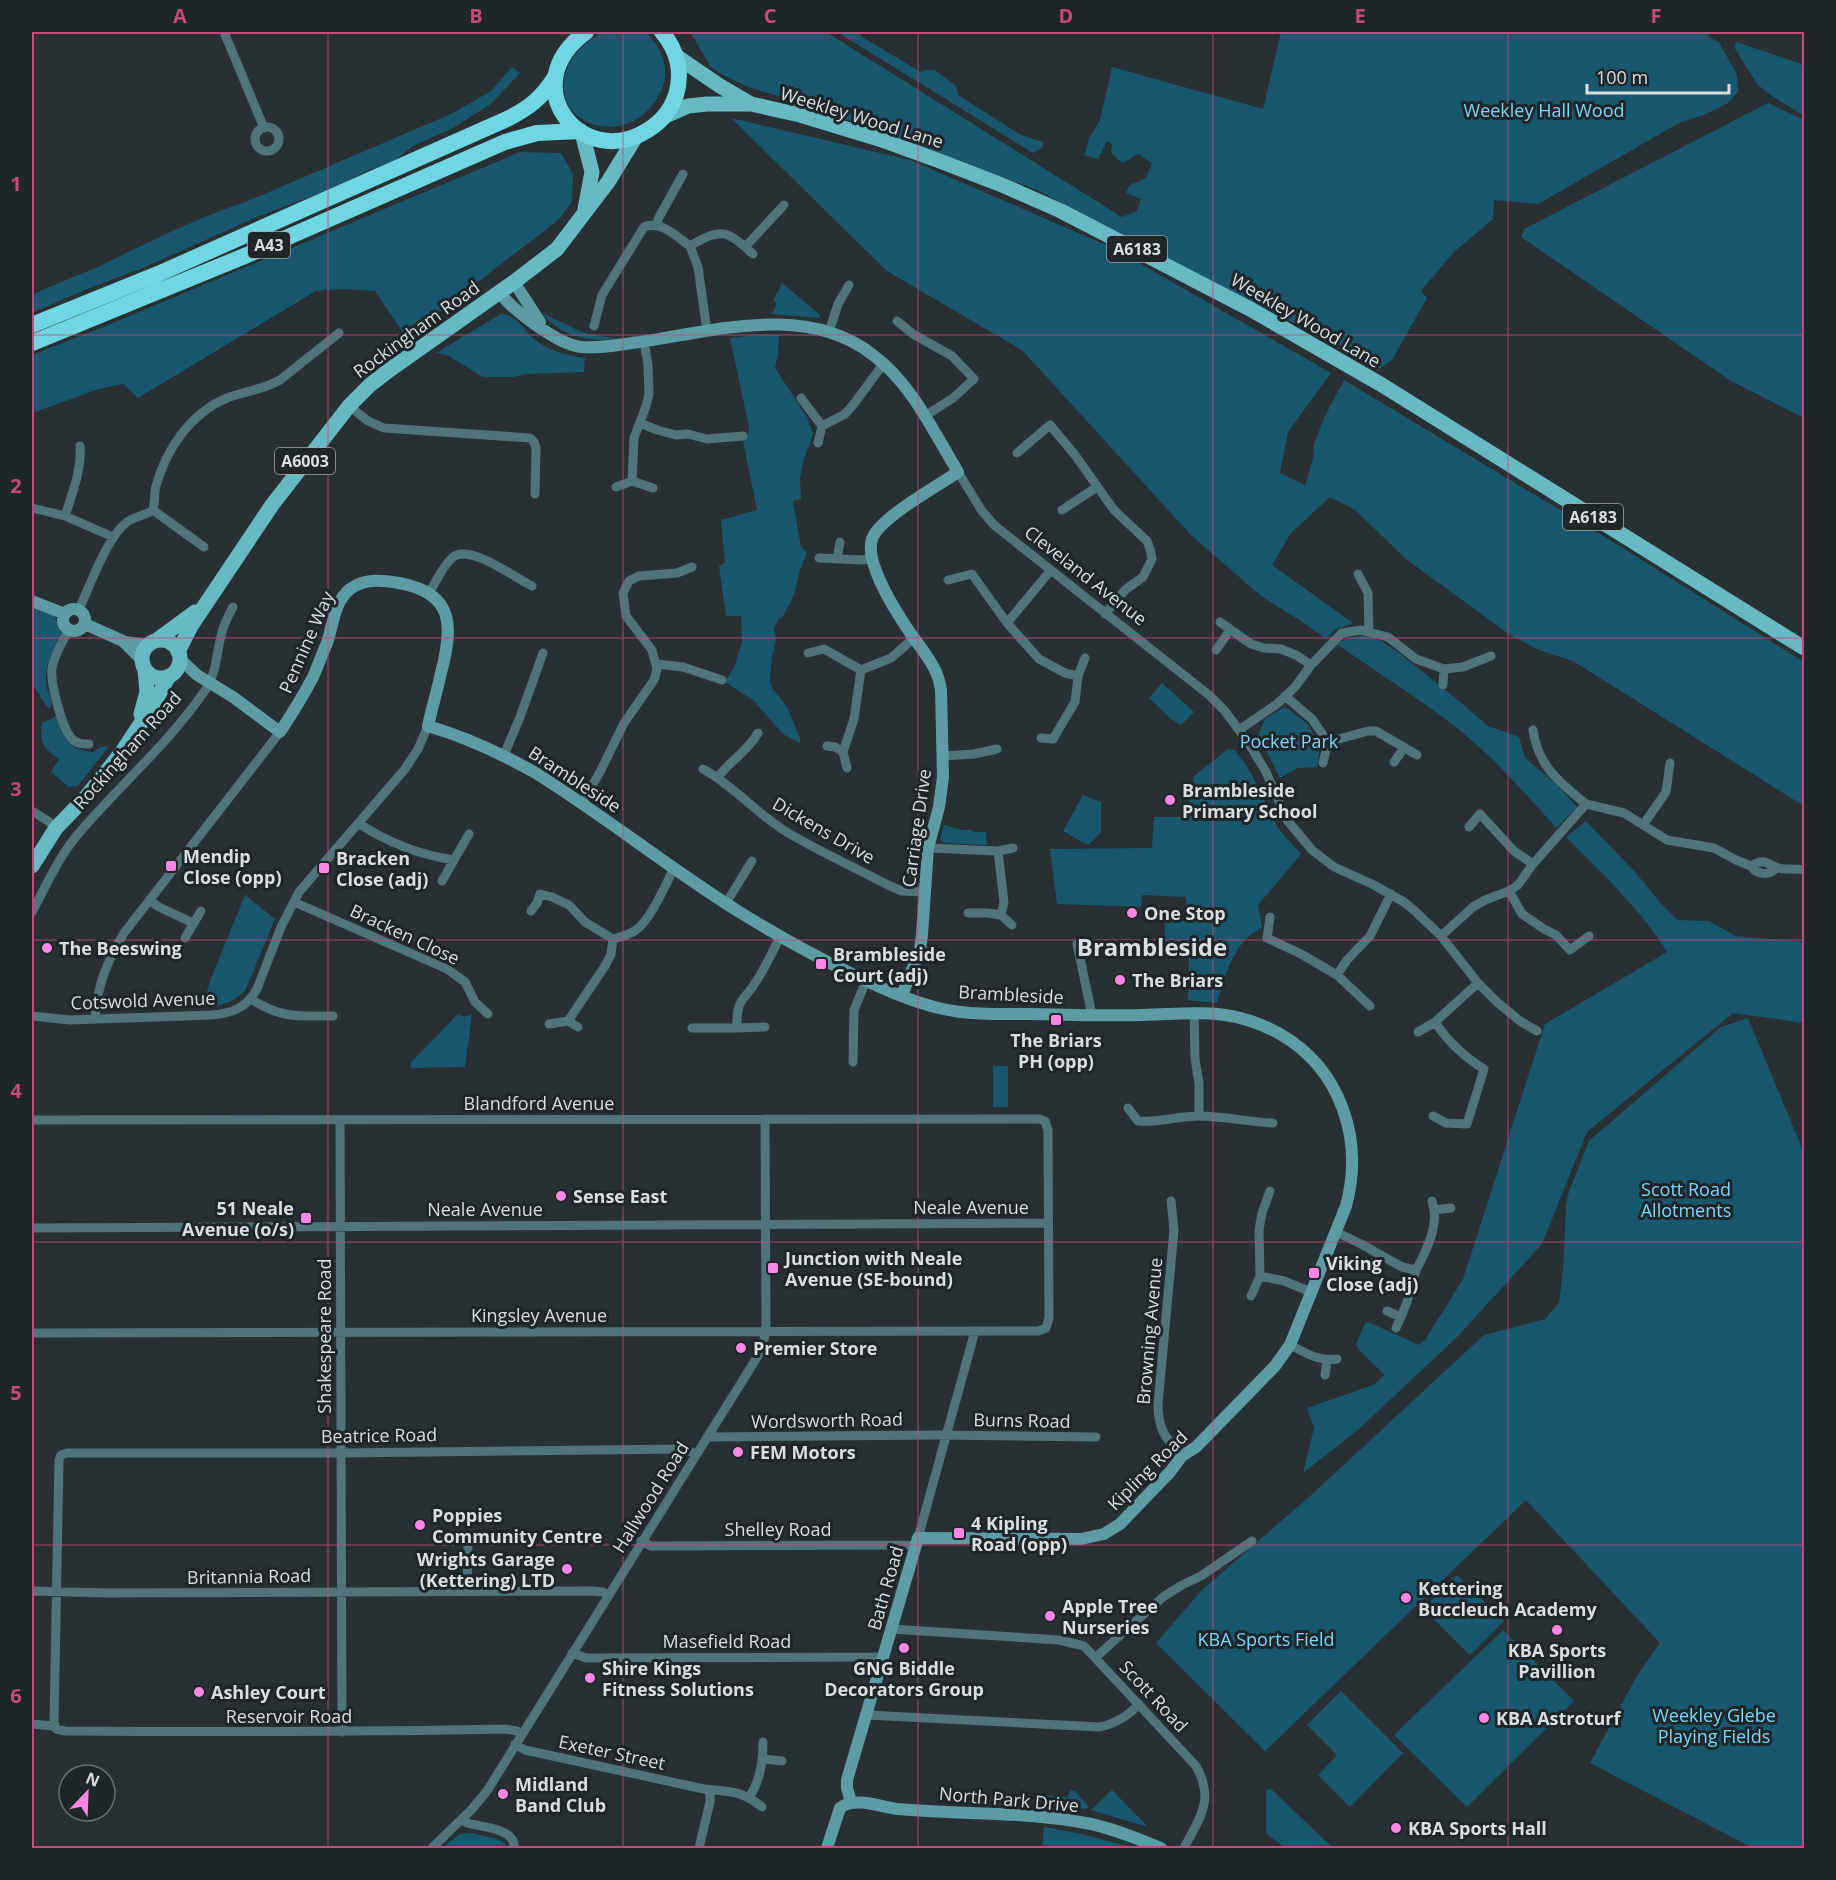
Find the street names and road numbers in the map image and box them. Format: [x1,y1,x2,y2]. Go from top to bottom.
street label: Weekley Wood Lane [778,81,946,153]
road number: A43 [248,232,290,258]
road number: A6183 [1107,236,1167,262]
street label: Weekley Wood Lane [1227,267,1385,373]
street label: Rockingham Road [348,275,484,383]
road number: A6003 [275,448,335,474]
road number: A6183 [1563,504,1623,530]
street label: Cleveland Avenue [1020,520,1152,630]
street label: Pennine Way [273,586,340,697]
street label: Rockingham Road [68,686,186,814]
street label: Brambleside [524,740,626,818]
street label: Carriage Drive [896,767,936,889]
street label: Dickens Drive [769,791,879,869]
street label: Bracken Close [346,898,464,970]
street label: Brambleside [958,979,1064,1009]
street label: Cotswold Avenue [70,985,216,1015]
street label: Blandford Avenue [464,1091,614,1115]
street label: Neale Avenue [913,1195,1029,1219]
street label: Neale Avenue [427,1197,543,1221]
street label: Browning Avenue [1131,1256,1167,1406]
street label: Shakespeare Road [312,1258,336,1414]
street label: Kingsley Avenue [471,1303,607,1327]
street label: Wordsworth Road [751,1407,903,1433]
street label: Burns Road [973,1407,1071,1433]
street label: Beatrice Road [321,1422,437,1448]
street label: Kipling Road [1102,1425,1192,1515]
street label: Hallwood Road [606,1437,694,1557]
street label: Shelley Road [725,1517,831,1541]
street label: Bath Road [862,1543,908,1633]
street label: Britannia Road [187,1563,311,1589]
street label: Masefield Road [663,1629,791,1653]
street label: Scott Road [1115,1655,1193,1737]
street label: Reservoir Road [226,1704,352,1728]
street label: Exeter Street [557,1729,667,1775]
street label: North Park Drive [938,1781,1080,1817]

